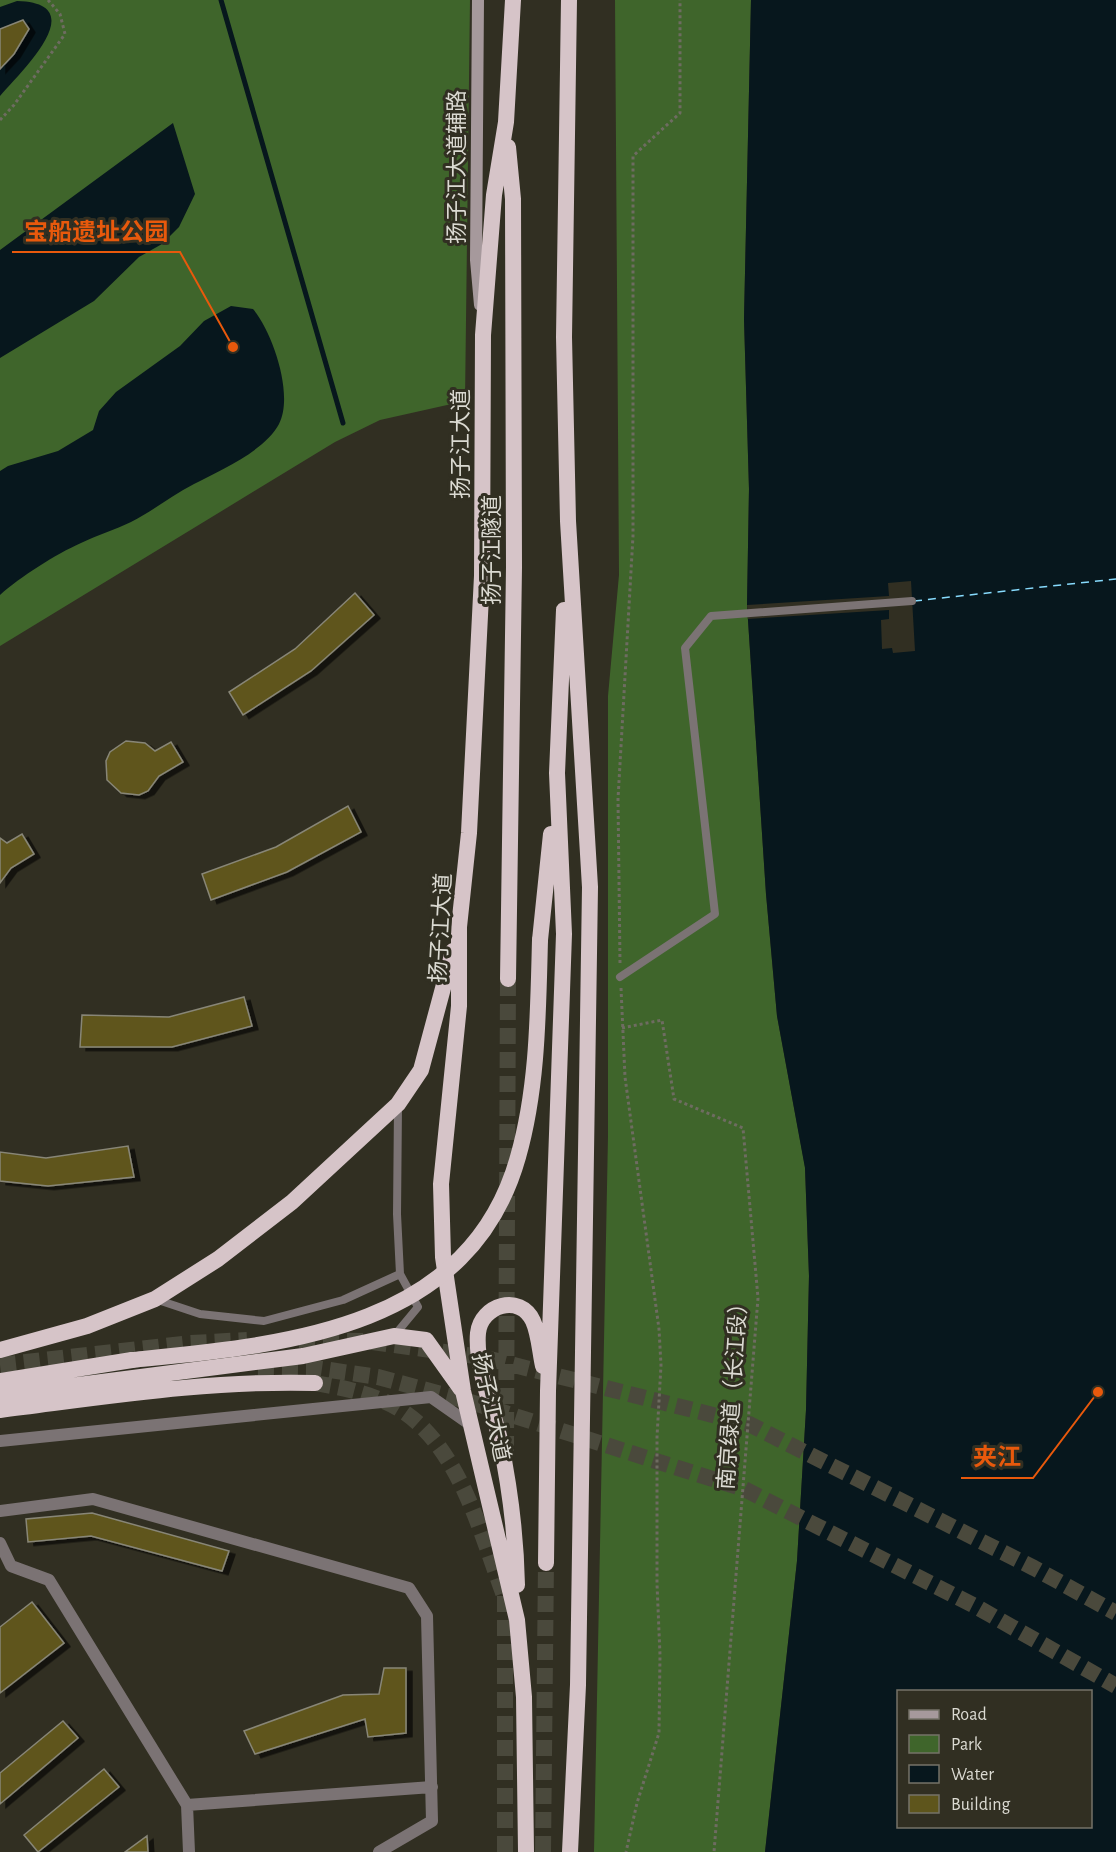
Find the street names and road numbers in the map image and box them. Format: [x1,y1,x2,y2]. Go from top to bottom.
street label: 扬子江大道辅路 [445,90,468,244]
street label: 扬子江大道 [449,389,472,499]
street label: 扬子江隧道 [480,495,503,605]
street label: 扬子江大道 [426,872,455,984]
street label: 南京绿道（长江段） [714,1291,751,1491]
street label: 扬子江大道 [469,1351,514,1463]

